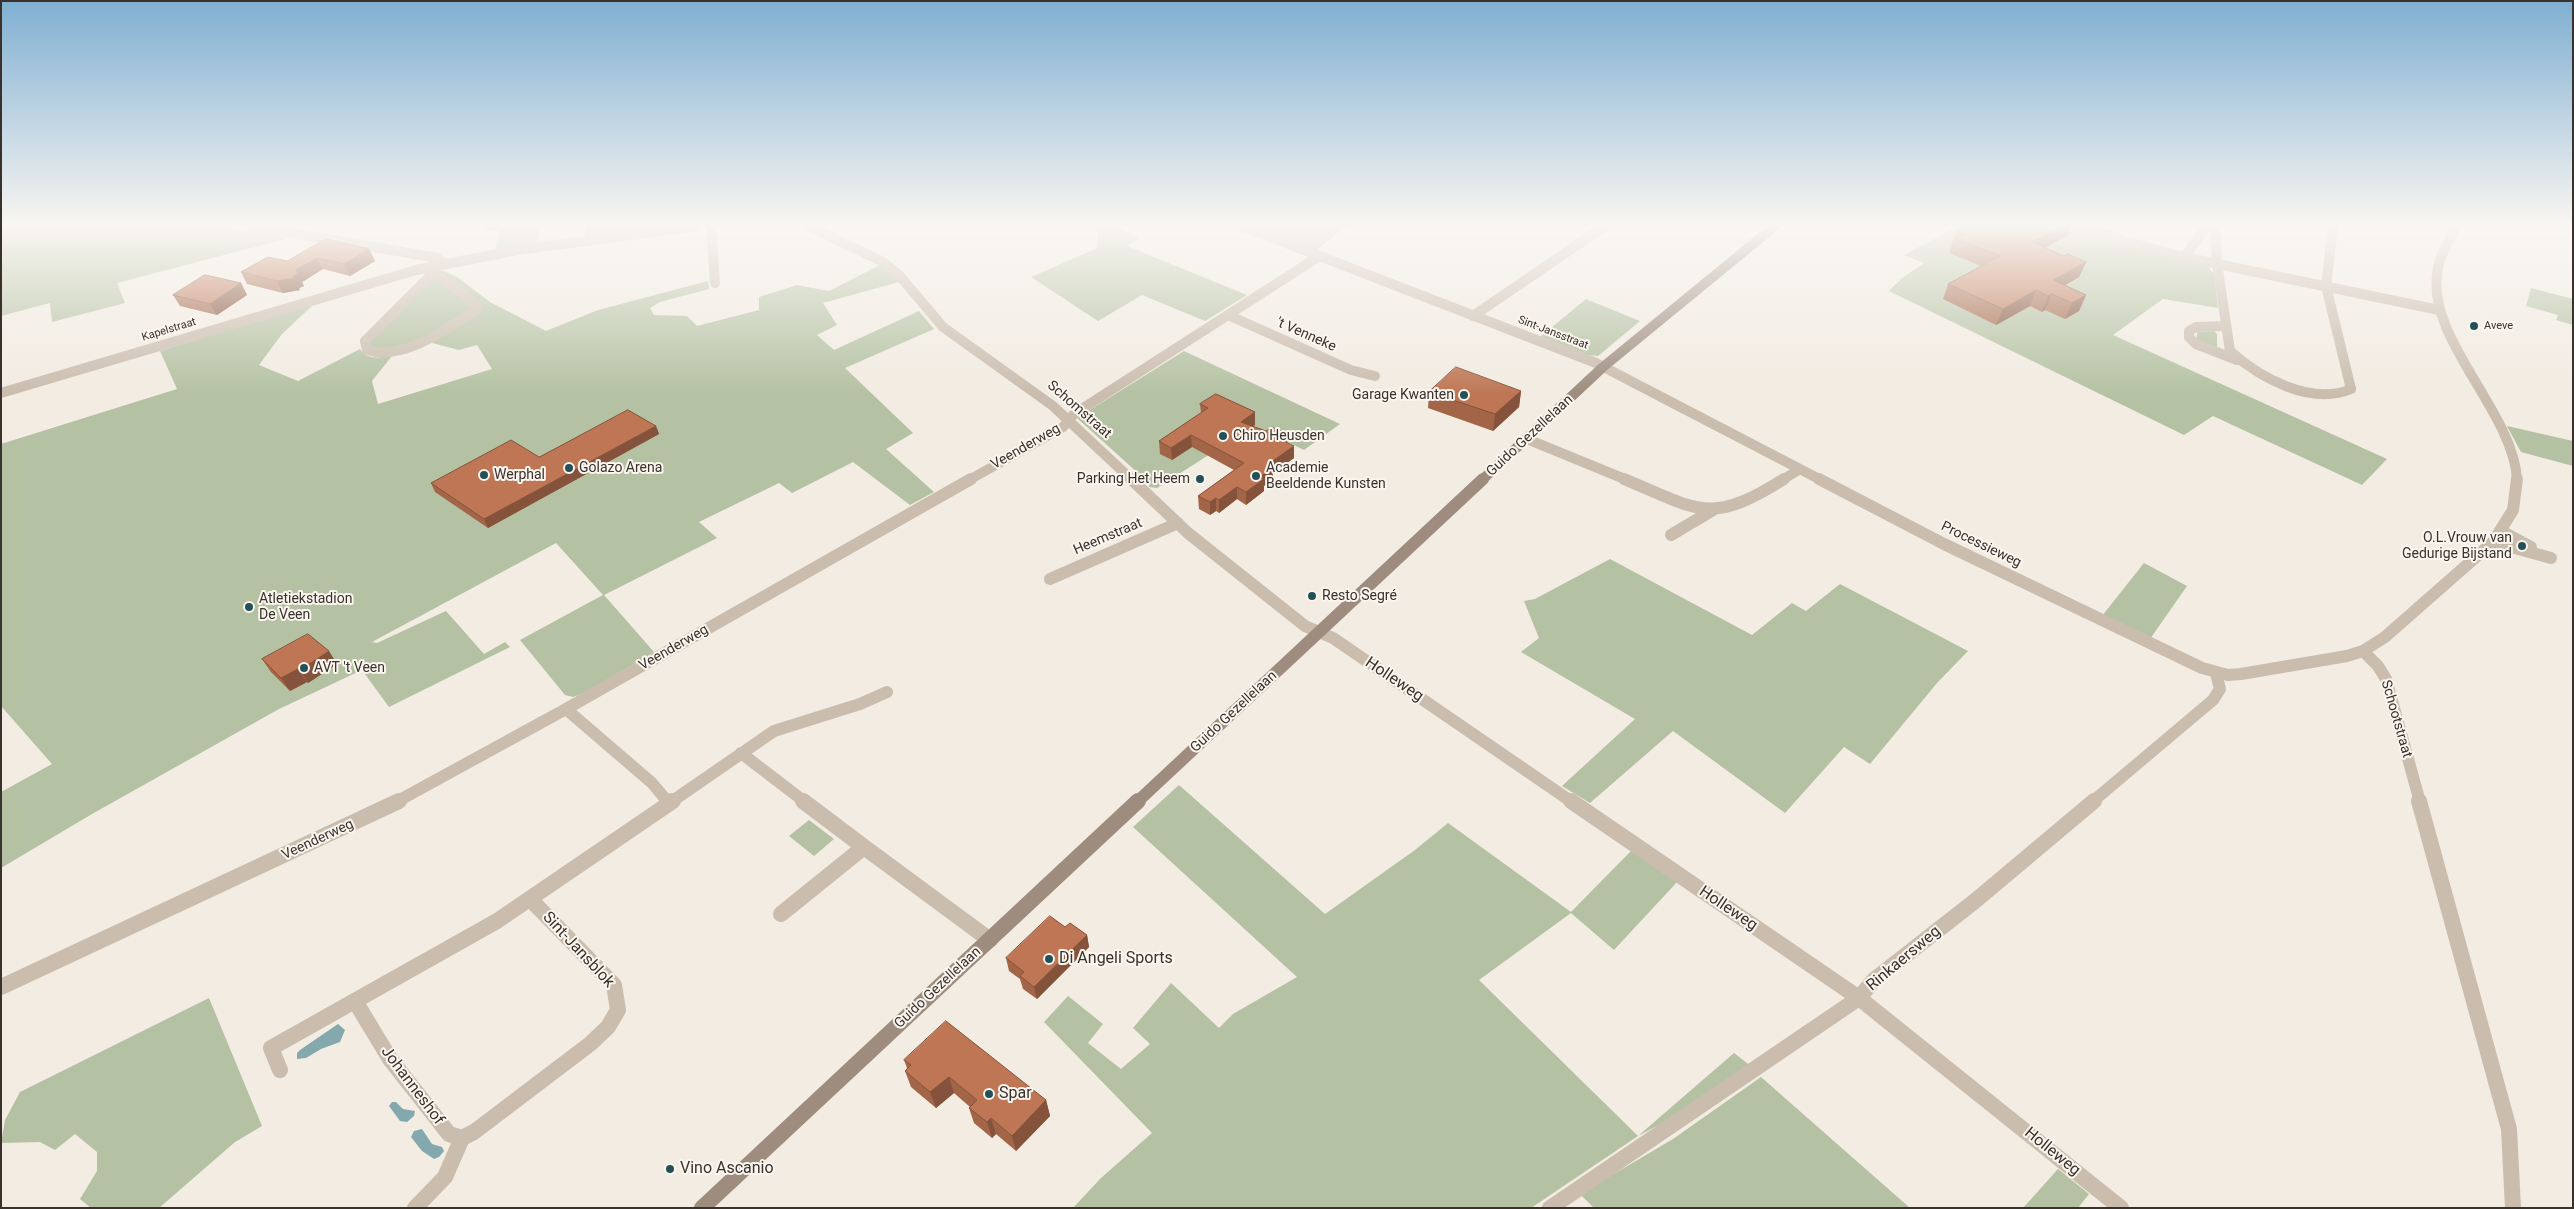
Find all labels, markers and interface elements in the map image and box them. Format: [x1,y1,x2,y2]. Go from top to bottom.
street label: 't Venneke [1273,314,1339,356]
street label: Sint-Jansstraat [1516,314,1590,352]
street label: Kapelstraat [140,316,198,344]
place label: Aveve [2484,319,2513,333]
marker: Aveve [2468,320,2480,332]
street label: Schomstraat [1043,378,1115,442]
place label: Garage Kwanten [1352,387,1454,403]
marker: Garage Kwanten [1458,389,1470,401]
street label: Guido Gezellelaan [1483,392,1577,480]
street label: Veenderweg [988,420,1064,474]
place label: Chiro Heusden [1233,428,1325,444]
marker: Chiro Heusden [1217,430,1229,442]
place label: Golazo Arena [579,460,662,476]
place label: Academie Beeldende Kunsten [1266,460,1386,492]
marker: Golazo Arena [563,462,575,474]
place label: Werphal [494,467,545,483]
marker: Werphal [478,469,490,481]
marker: Academie Beeldende Kunsten [1250,470,1262,482]
place label: Parking Het Heem [1077,471,1190,487]
marker: Parking Het Heem [1194,473,1206,485]
street label: Heemstraat [1071,515,1145,559]
street label: Processieweg [1938,518,2024,572]
place label: O.L.Vrouw van Gedurige Bijstand [2402,530,2512,562]
marker: O.L.Vrouw van Gedurige Bijstand [2516,540,2528,552]
place label: Resto Segré [1322,588,1397,604]
marker: Resto Segré [1306,590,1318,602]
place label: Atletiekstadion De Veen [259,591,352,624]
marker: Atletiekstadion De Veen [243,601,255,613]
street label: Veenderweg [636,621,712,675]
street label: Holleweg [1361,654,1427,706]
place label: AVT 't Veen [314,660,385,676]
marker: AVT 't Veen [298,662,310,674]
street label: Guido Gezellelaan [1187,668,1281,756]
street label: Schootstraat [2377,678,2415,760]
street label: Veenderweg [279,816,357,864]
street label: Holleweg [1695,883,1761,935]
street label: Sint-Jansblok [538,908,618,992]
street label: Rinkaersweg [1863,922,1945,996]
street label: Guido Gezellelaan [891,944,985,1032]
place label: Di Angeli Sports [1059,949,1173,969]
marker: Di Angeli Sports [1043,953,1055,965]
street label: Johanneshof [376,1043,448,1129]
place label: Spar [999,1084,1032,1104]
marker: Spar [983,1088,995,1100]
street label: Holleweg [2020,1124,2084,1180]
place label: Vino Ascanio [680,1159,774,1179]
marker: Vino Ascanio [664,1163,676,1175]

